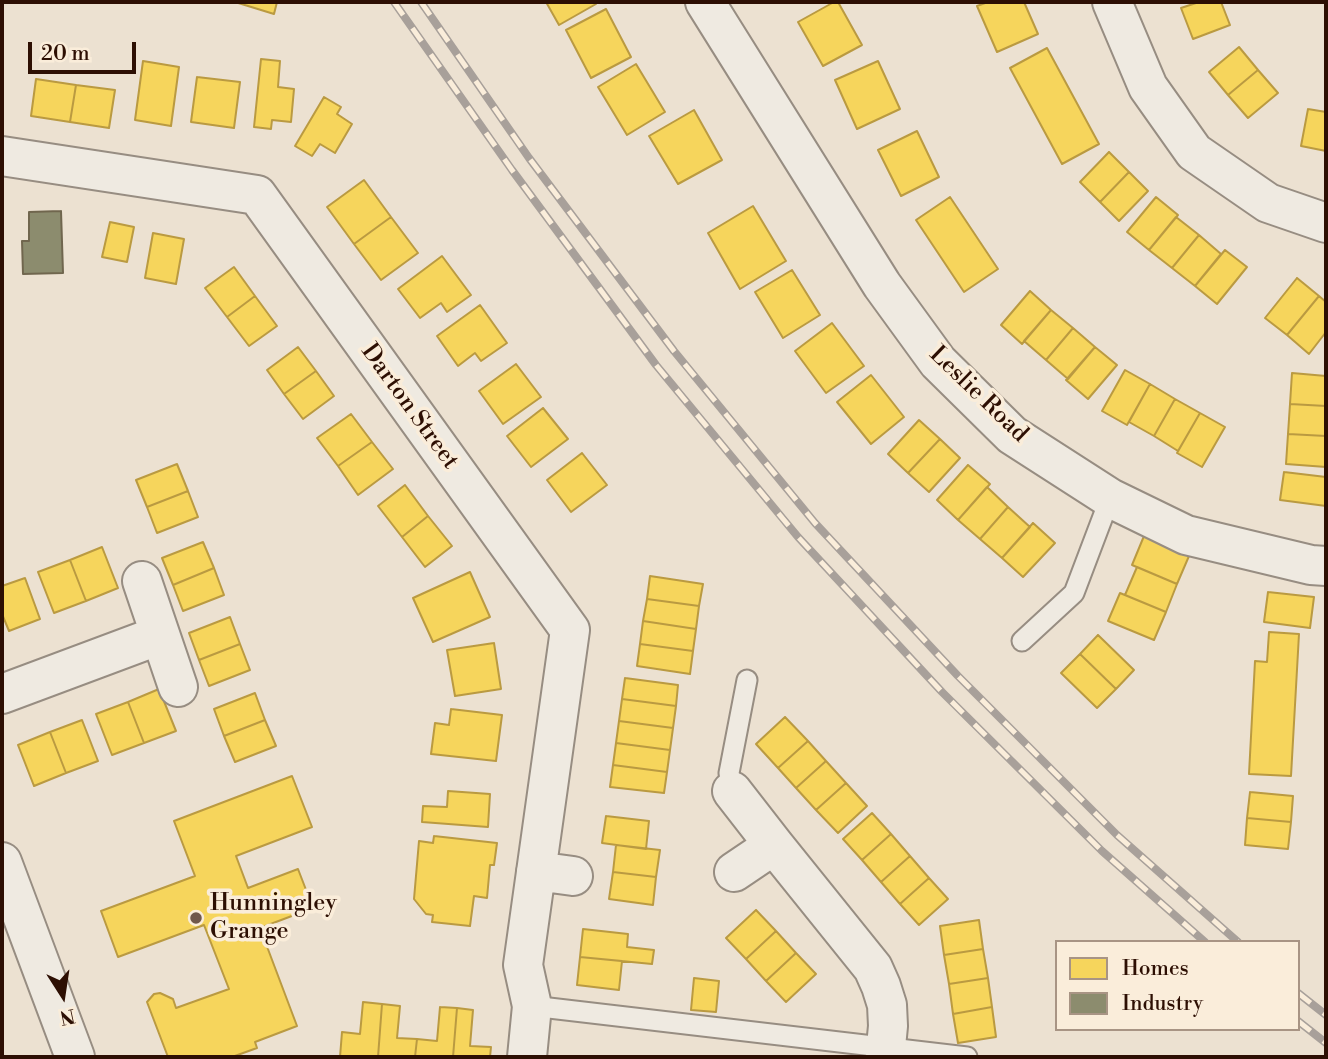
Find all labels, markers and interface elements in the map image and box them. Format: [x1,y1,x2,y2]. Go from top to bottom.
scale bar [32,28,140,72]
text: 20 m [41,41,90,67]
street label: Darton Street [354,339,464,475]
street label: Leslie Road [923,341,1033,449]
place label: Hunningley Grange [210,890,337,946]
marker: Hunningley Grange [188,910,204,926]
legend [1055,940,1300,1031]
text: Homes [1122,956,1189,982]
north arrow [28,961,98,1031]
text: Industry [1122,991,1203,1017]
text: N [58,1003,77,1030]

